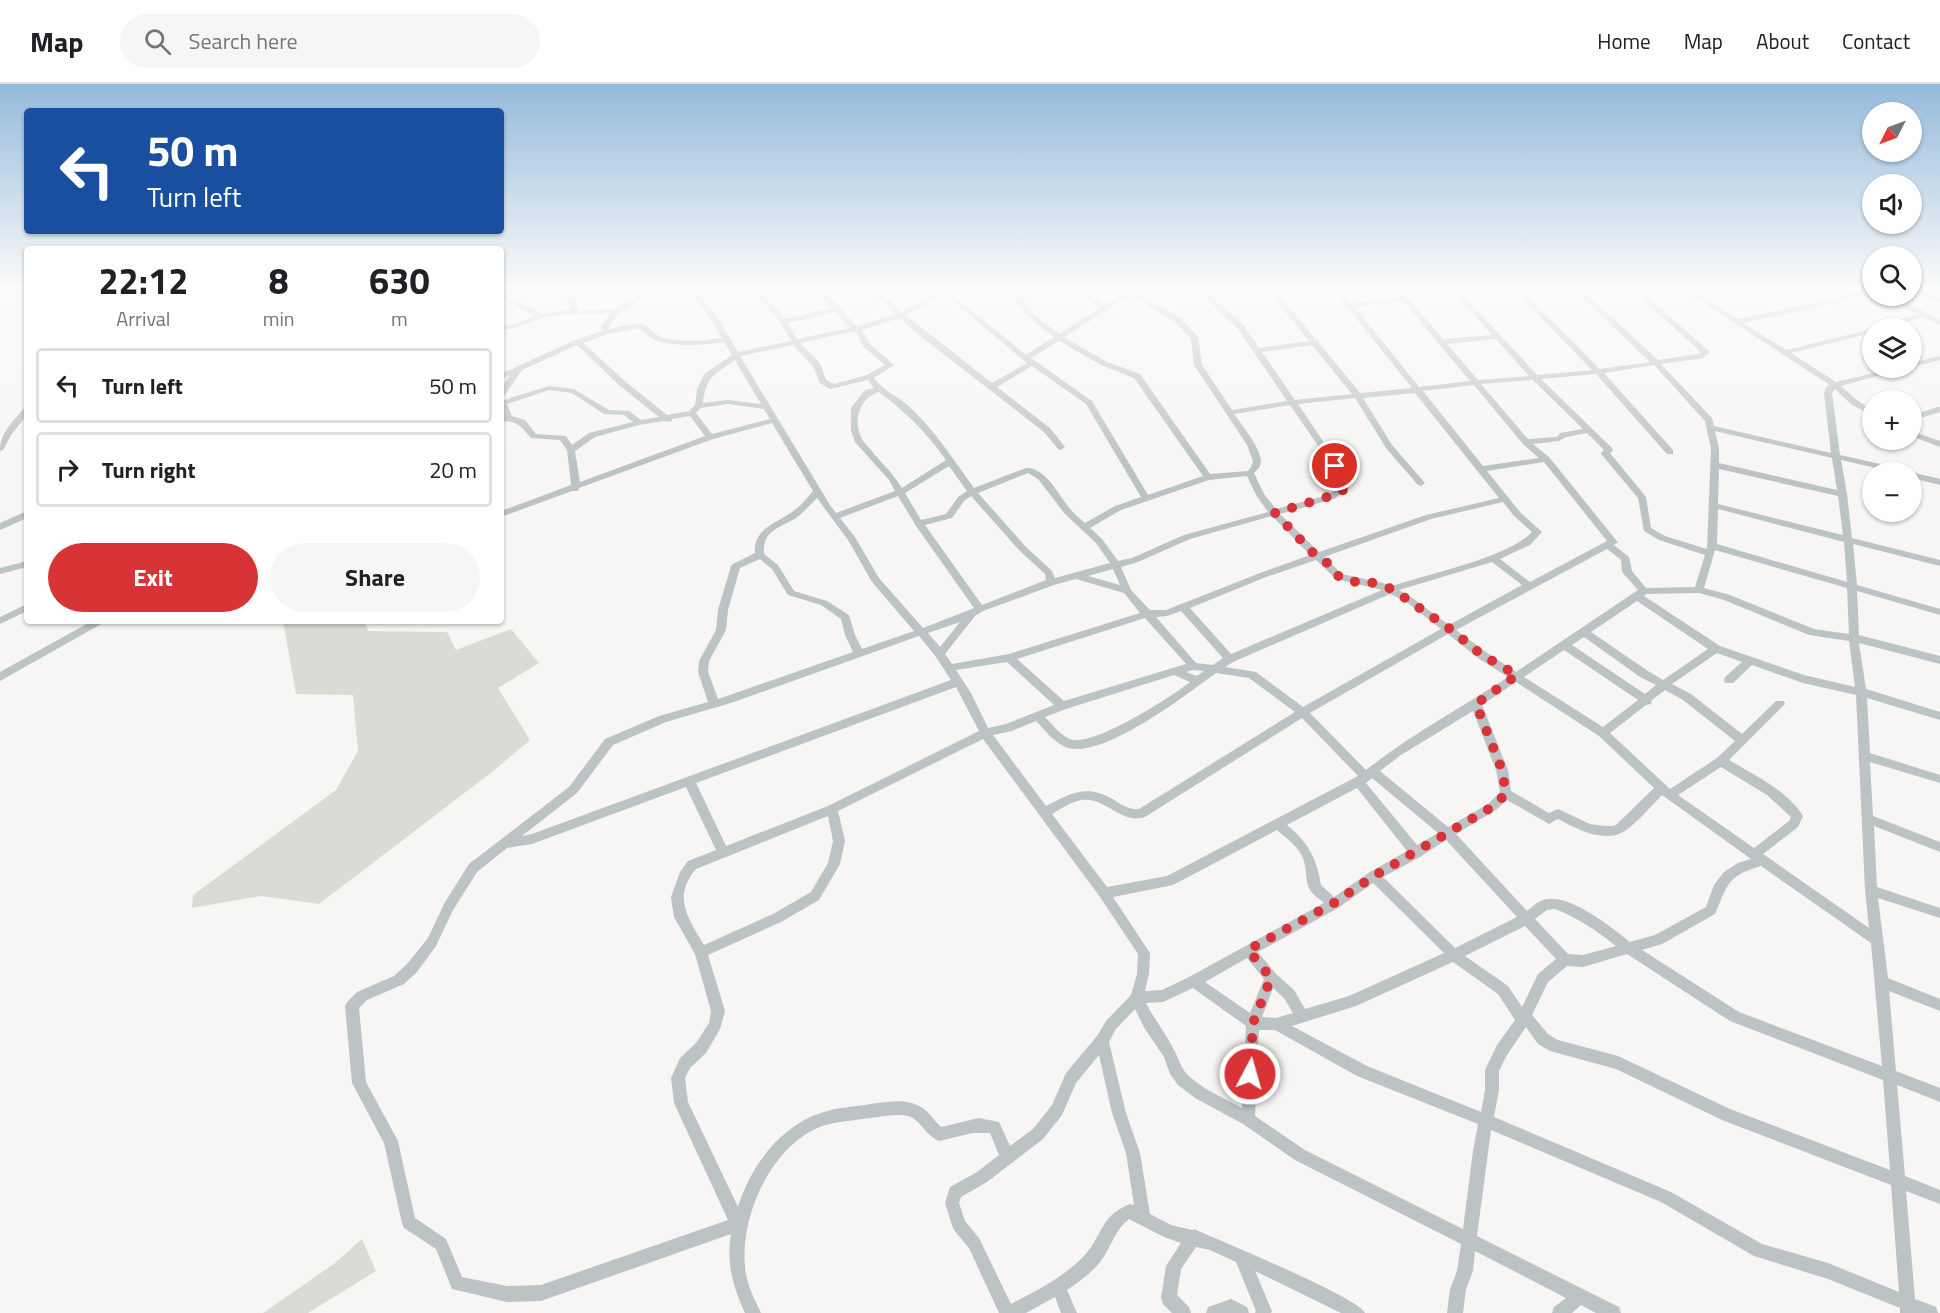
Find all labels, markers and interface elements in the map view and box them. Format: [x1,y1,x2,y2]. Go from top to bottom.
search box [120,14,540,68]
text: Map [30,20,84,63]
text: Search here [189,24,298,58]
icon: search [141,25,174,58]
text: Home [1597,25,1651,57]
text: Map [1684,25,1723,57]
text: About [1756,25,1809,57]
text: Contact [1842,25,1910,57]
north arrow [1862,102,1922,162]
map controls [1862,102,1922,522]
text: 50 m [147,118,239,182]
icon: left [48,132,126,210]
button: sound [1862,174,1922,234]
text: Turn left [147,176,241,217]
button: search [1862,246,1922,306]
text: 22:12 [98,253,188,308]
text: 8 [269,253,289,308]
text: 630 [369,253,430,308]
text: Arrival [116,303,171,334]
text: min [263,303,295,334]
text: m [391,303,408,334]
button: layers [1862,318,1922,378]
icon: left [51,369,84,402]
text: Turn left [102,369,183,403]
text: 50 m [429,369,477,403]
button: + [1862,390,1922,450]
pin [1309,440,1360,491]
icon: arrive [1318,449,1351,482]
icon: right [51,453,84,486]
text: Turn right [102,453,196,487]
text: 20 m [429,453,477,487]
button: − [1862,462,1922,522]
button: Exit [48,543,258,612]
button: Share [270,543,480,612]
position arrow [1218,1042,1282,1106]

